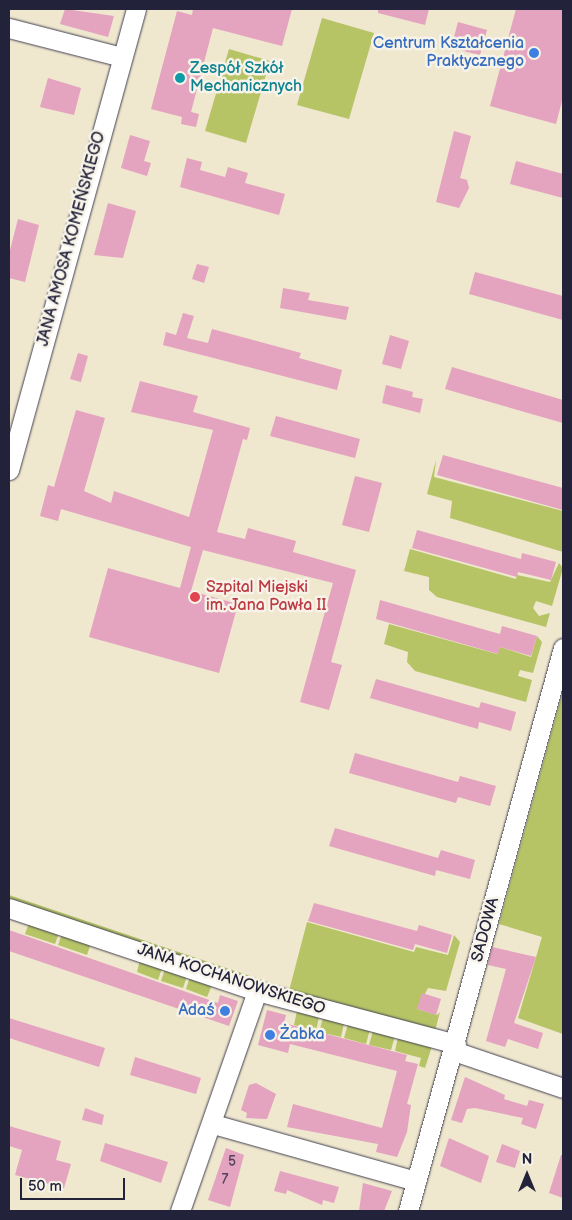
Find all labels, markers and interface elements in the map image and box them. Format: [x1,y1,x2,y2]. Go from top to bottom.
place label: Centrum Kształcenia Praktycznego [373,34,524,72]
marker: Centrum Kształcenia Praktycznego [528,47,540,59]
place label: Zespół Szkół Mechanicznych [190,59,302,97]
marker: Zespół Szkół Mechanicznych [174,72,186,84]
street label: JANA AMOSA KOMEŃSKIEGO [34,130,110,348]
place label: Szpital Miejski im. Jana Pawła II [206,578,327,616]
marker: Szpital Miejski im. Jana Pawła II [188,590,202,604]
street label: SADOWA [468,896,504,964]
street label: JANA KOCHANOWSKIEGO [135,941,327,1019]
place label: Adaś [178,1001,215,1021]
marker: Adaś [219,1005,231,1017]
place label: Żabka [280,1025,324,1045]
marker: Żabka [264,1029,276,1041]
north arrow [502,1150,552,1200]
text: N [522,1151,532,1168]
house number: 5 [228,1154,236,1170]
scale bar [22,1168,128,1200]
house number: 7 [222,1172,228,1188]
text: 50 m [28,1177,62,1196]

